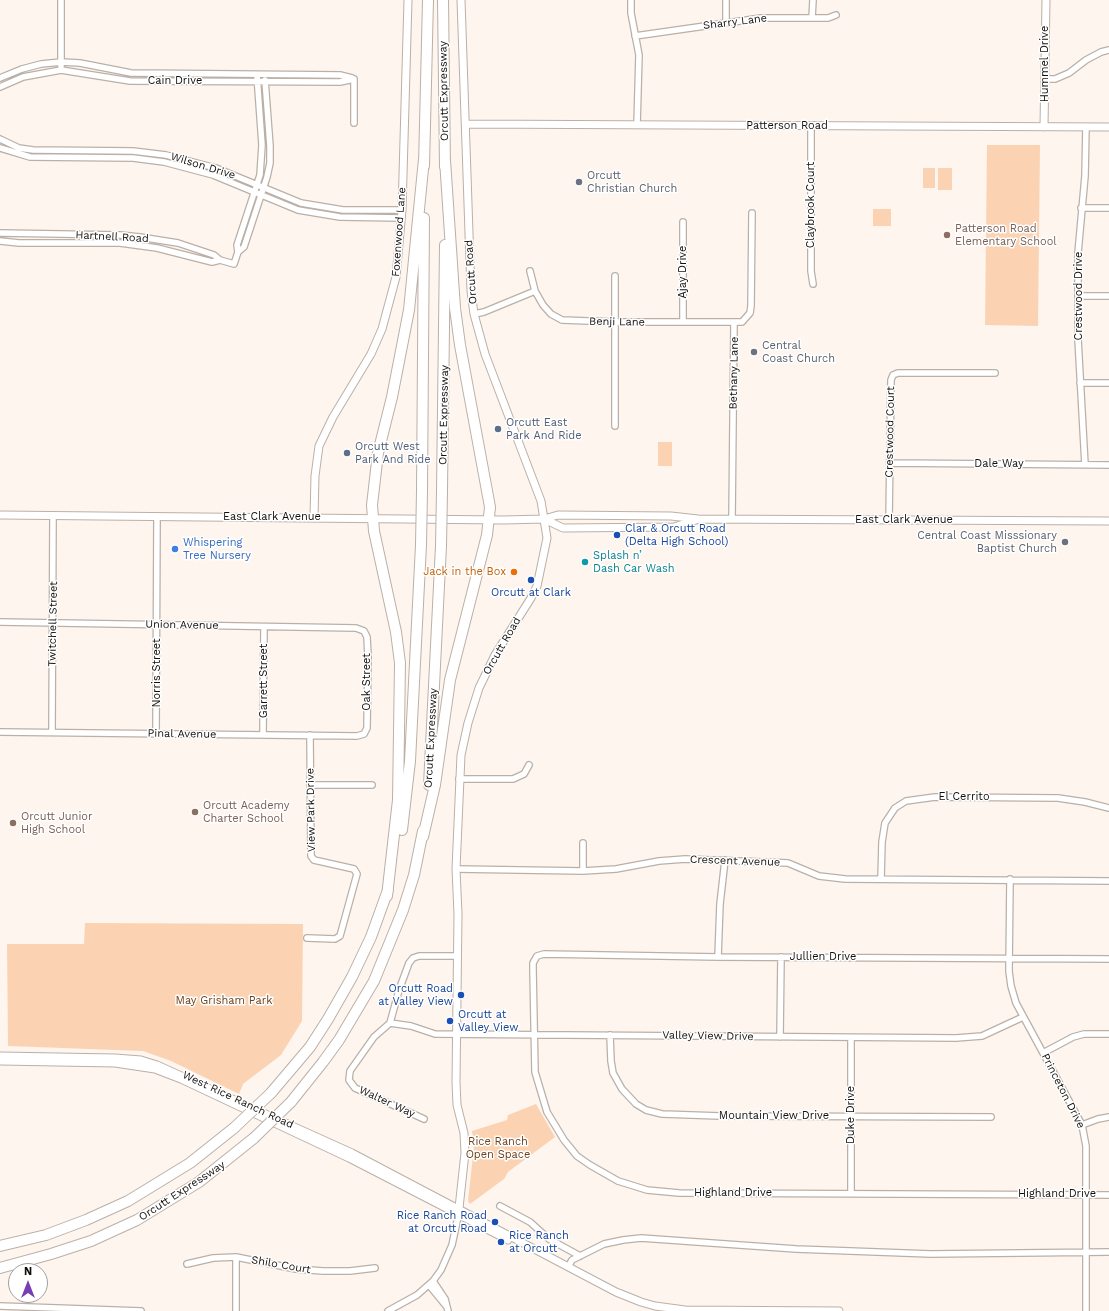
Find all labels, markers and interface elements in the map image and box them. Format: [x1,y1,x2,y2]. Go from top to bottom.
street label: Sharry Lane [702,12,768,32]
street label: Hummel Drive [1038,26,1052,102]
street label: Orcutt Expressway [437,41,451,141]
street label: Cain Drive [148,74,202,88]
street label: Patterson Road [746,119,828,133]
street label: Wilson Drive [169,150,237,182]
street label: Claybrook Court [804,162,818,248]
place label: Orcutt Christian Church [587,169,677,195]
marker: Orcutt Christian Church [574,177,584,187]
street label: Foxenwood Lane [389,187,409,277]
place label: Patterson Road Elementary School [955,222,1057,248]
street label: Hartnell Road [75,228,149,246]
marker: Patterson Road Elementary School [942,230,952,240]
street label: Orcutt Road [462,239,480,305]
street label: Ajay Drive [676,246,690,298]
street label: Crestwood Drive [1072,252,1086,340]
street label: Benji Lane [589,315,645,329]
street label: Bethany Lane [727,336,741,410]
place label: Central Coast Church [762,339,835,365]
marker: Central Coast Church [749,347,759,357]
street label: Orcutt Expressway [437,365,451,465]
street label: Crestwood Court [883,386,897,478]
place label: Orcutt East Park And Ride [506,416,582,442]
marker: Orcutt East Park And Ride [493,424,503,434]
place label: Orcutt West Park And Ride [355,440,431,466]
marker: Orcutt West Park And Ride [342,448,352,458]
street label: Dale Way [974,457,1024,471]
street label: East Clark Avenue [223,510,321,524]
street label: East Clark Avenue [855,513,953,527]
place label: Clar & Orcutt Road (Delta High School) [625,522,728,548]
place label: Central Coast Misssionary Baptist Church [917,529,1057,555]
marker: Clar & Orcutt Road (Delta High School) [612,530,622,540]
place label: Whispering Tree Nursery [183,536,251,562]
marker: Central Coast Misssionary Baptist Church [1060,537,1070,547]
marker: Whispering Tree Nursery [170,544,180,554]
place label: Splash n’ Dash Car Wash [593,549,674,575]
marker: Splash n’ Dash Car Wash [580,557,590,567]
place label: Jack in the Box [423,565,506,579]
marker: Jack in the Box [509,567,519,577]
marker: Orcutt at Clark [526,575,536,585]
street label: Twitchell Street [46,581,60,667]
place label: Orcutt at Clark [491,586,571,600]
street label: Orcutt Road [480,615,524,677]
street label: Union Avenue [145,618,219,632]
street label: Norris Street [150,638,164,708]
street label: Garrett Street [257,644,271,718]
street label: Oak Street [360,653,374,711]
street label: Orcutt Expressway [422,688,440,788]
street label: Pinal Avenue [148,727,216,741]
street label: View Park Drive [304,768,318,852]
street label: El Cerrito [938,790,990,804]
place label: Orcutt Academy Charter School [203,799,289,825]
marker: Orcutt Academy Charter School [190,807,200,817]
place label: Orcutt Junior High School [21,810,92,836]
marker: Orcutt Junior High School [8,818,18,828]
street label: Crescent Avenue [690,853,780,869]
street label: Jullien Drive [790,950,856,964]
place label: Orcutt Road at Valley View [378,982,453,1008]
marker: Orcutt Road at Valley View [456,990,466,1000]
park label: May Grisham Park [176,994,272,1008]
place label: Orcutt at Valley View [458,1008,518,1034]
marker: Orcutt at Valley View [445,1016,455,1026]
street label: Valley View Drive [662,1029,754,1043]
street label: Princeton Drive [1038,1051,1088,1131]
street label: West Rice Ranch Road [180,1068,296,1132]
street label: Walter Way [357,1083,417,1121]
street label: Duke Drive [844,1086,858,1144]
street label: Mountain View Drive [719,1109,829,1123]
park label: Rice Ranch Open Space [466,1135,530,1161]
street label: Orcutt Expressway [136,1158,228,1224]
street label: Highland Drive [694,1186,772,1200]
street label: Highland Drive [1018,1187,1096,1201]
place label: Rice Ranch Road at Orcutt Road [397,1209,487,1235]
marker: Rice Ranch Road at Orcutt Road [490,1217,500,1227]
place label: Rice Ranch at Orcutt [509,1229,569,1255]
marker: Rice Ranch at Orcutt [496,1237,506,1247]
street label: Shilo Court [250,1253,312,1277]
north arrow [8,1263,48,1303]
text: N [24,1265,32,1278]

